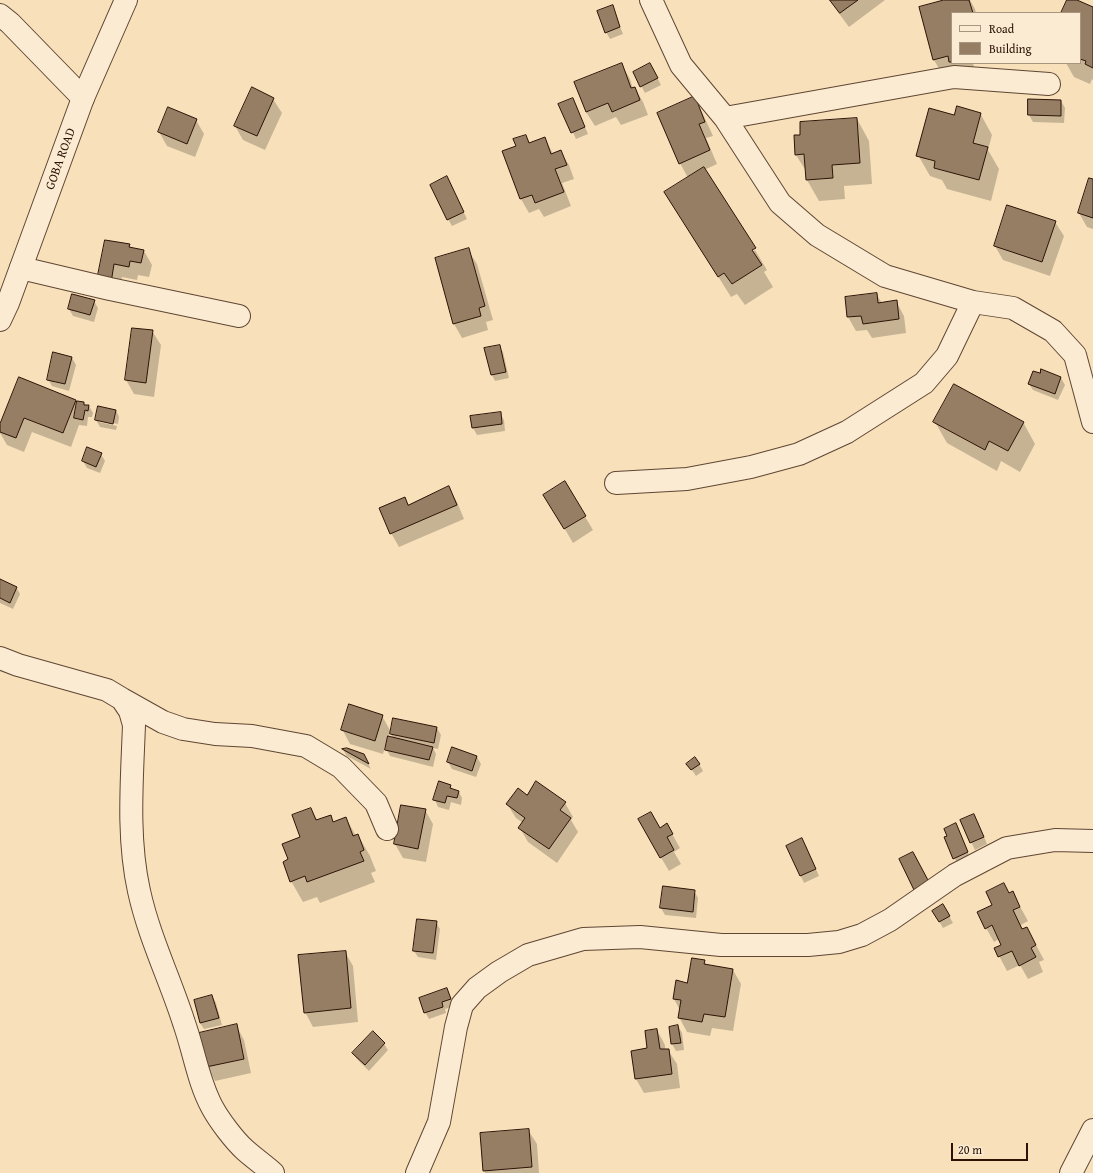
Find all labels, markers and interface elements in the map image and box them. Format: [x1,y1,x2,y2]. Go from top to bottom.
legend [951,12,1081,64]
text: Road [989,20,1014,37]
text: Building [989,40,1032,57]
street label: GOBA ROAD [43,126,79,192]
scale bar [953,1135,1030,1161]
text: 20 m [958,1141,982,1158]

